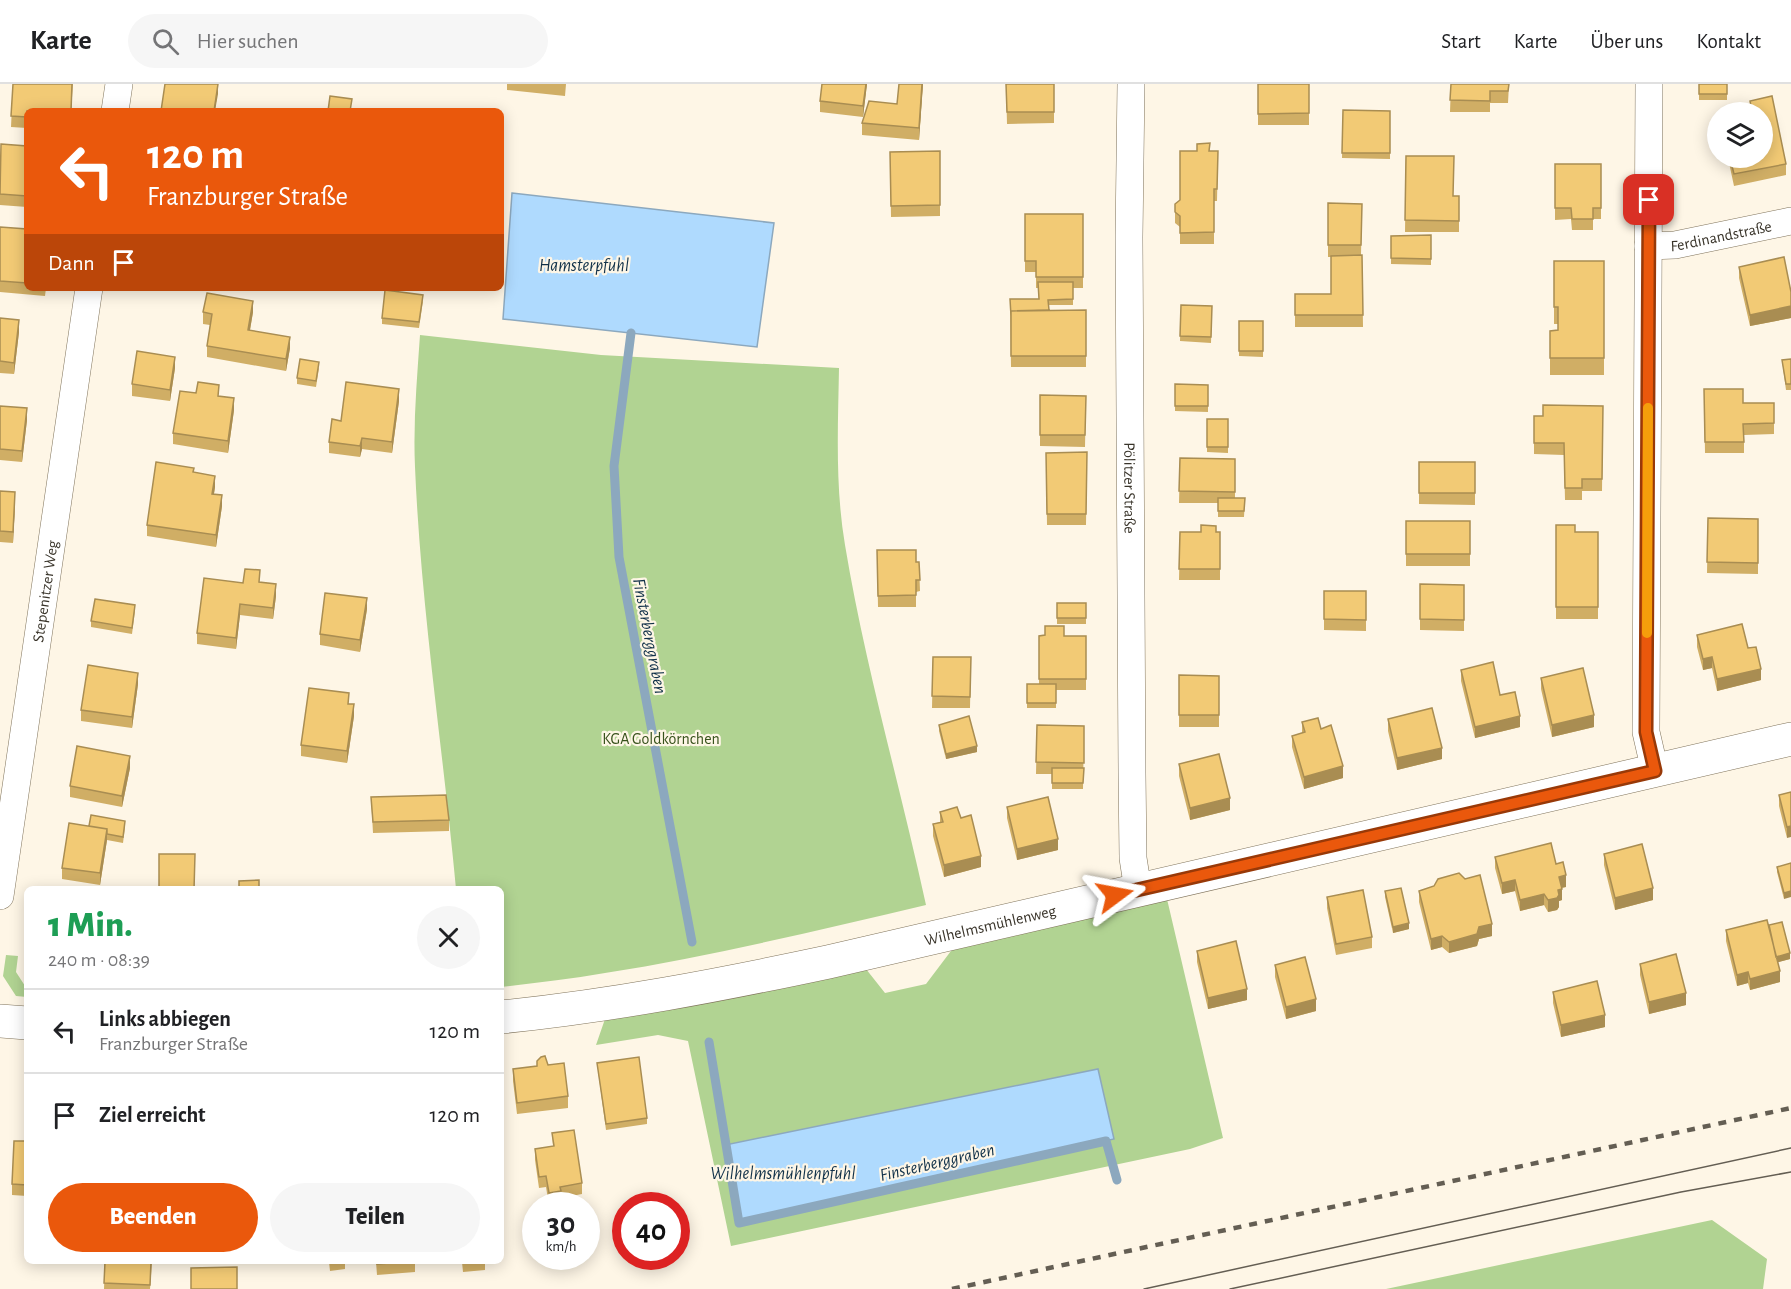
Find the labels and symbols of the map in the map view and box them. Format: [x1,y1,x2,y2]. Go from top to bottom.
pin [1623,174,1674,225]
street label: Ferdinandstraße [1670,218,1773,254]
water label: Hamsterpfuhl [539,257,629,275]
street label: Pölitzer Straße [1121,442,1138,534]
street label: Stepenitzer Weg [30,539,61,643]
water label: Finsterberggraben [629,577,669,695]
park label: KGA Goldkörnchen [602,731,720,747]
position arrow [1083,863,1147,927]
street label: Wilhelmsmühlenweg [923,902,1058,948]
water label: Finsterberggraben [878,1141,996,1185]
water label: Wilhelmsmühlenpfuhl [710,1165,856,1183]
speed limit sign: 40 [612,1192,690,1270]

